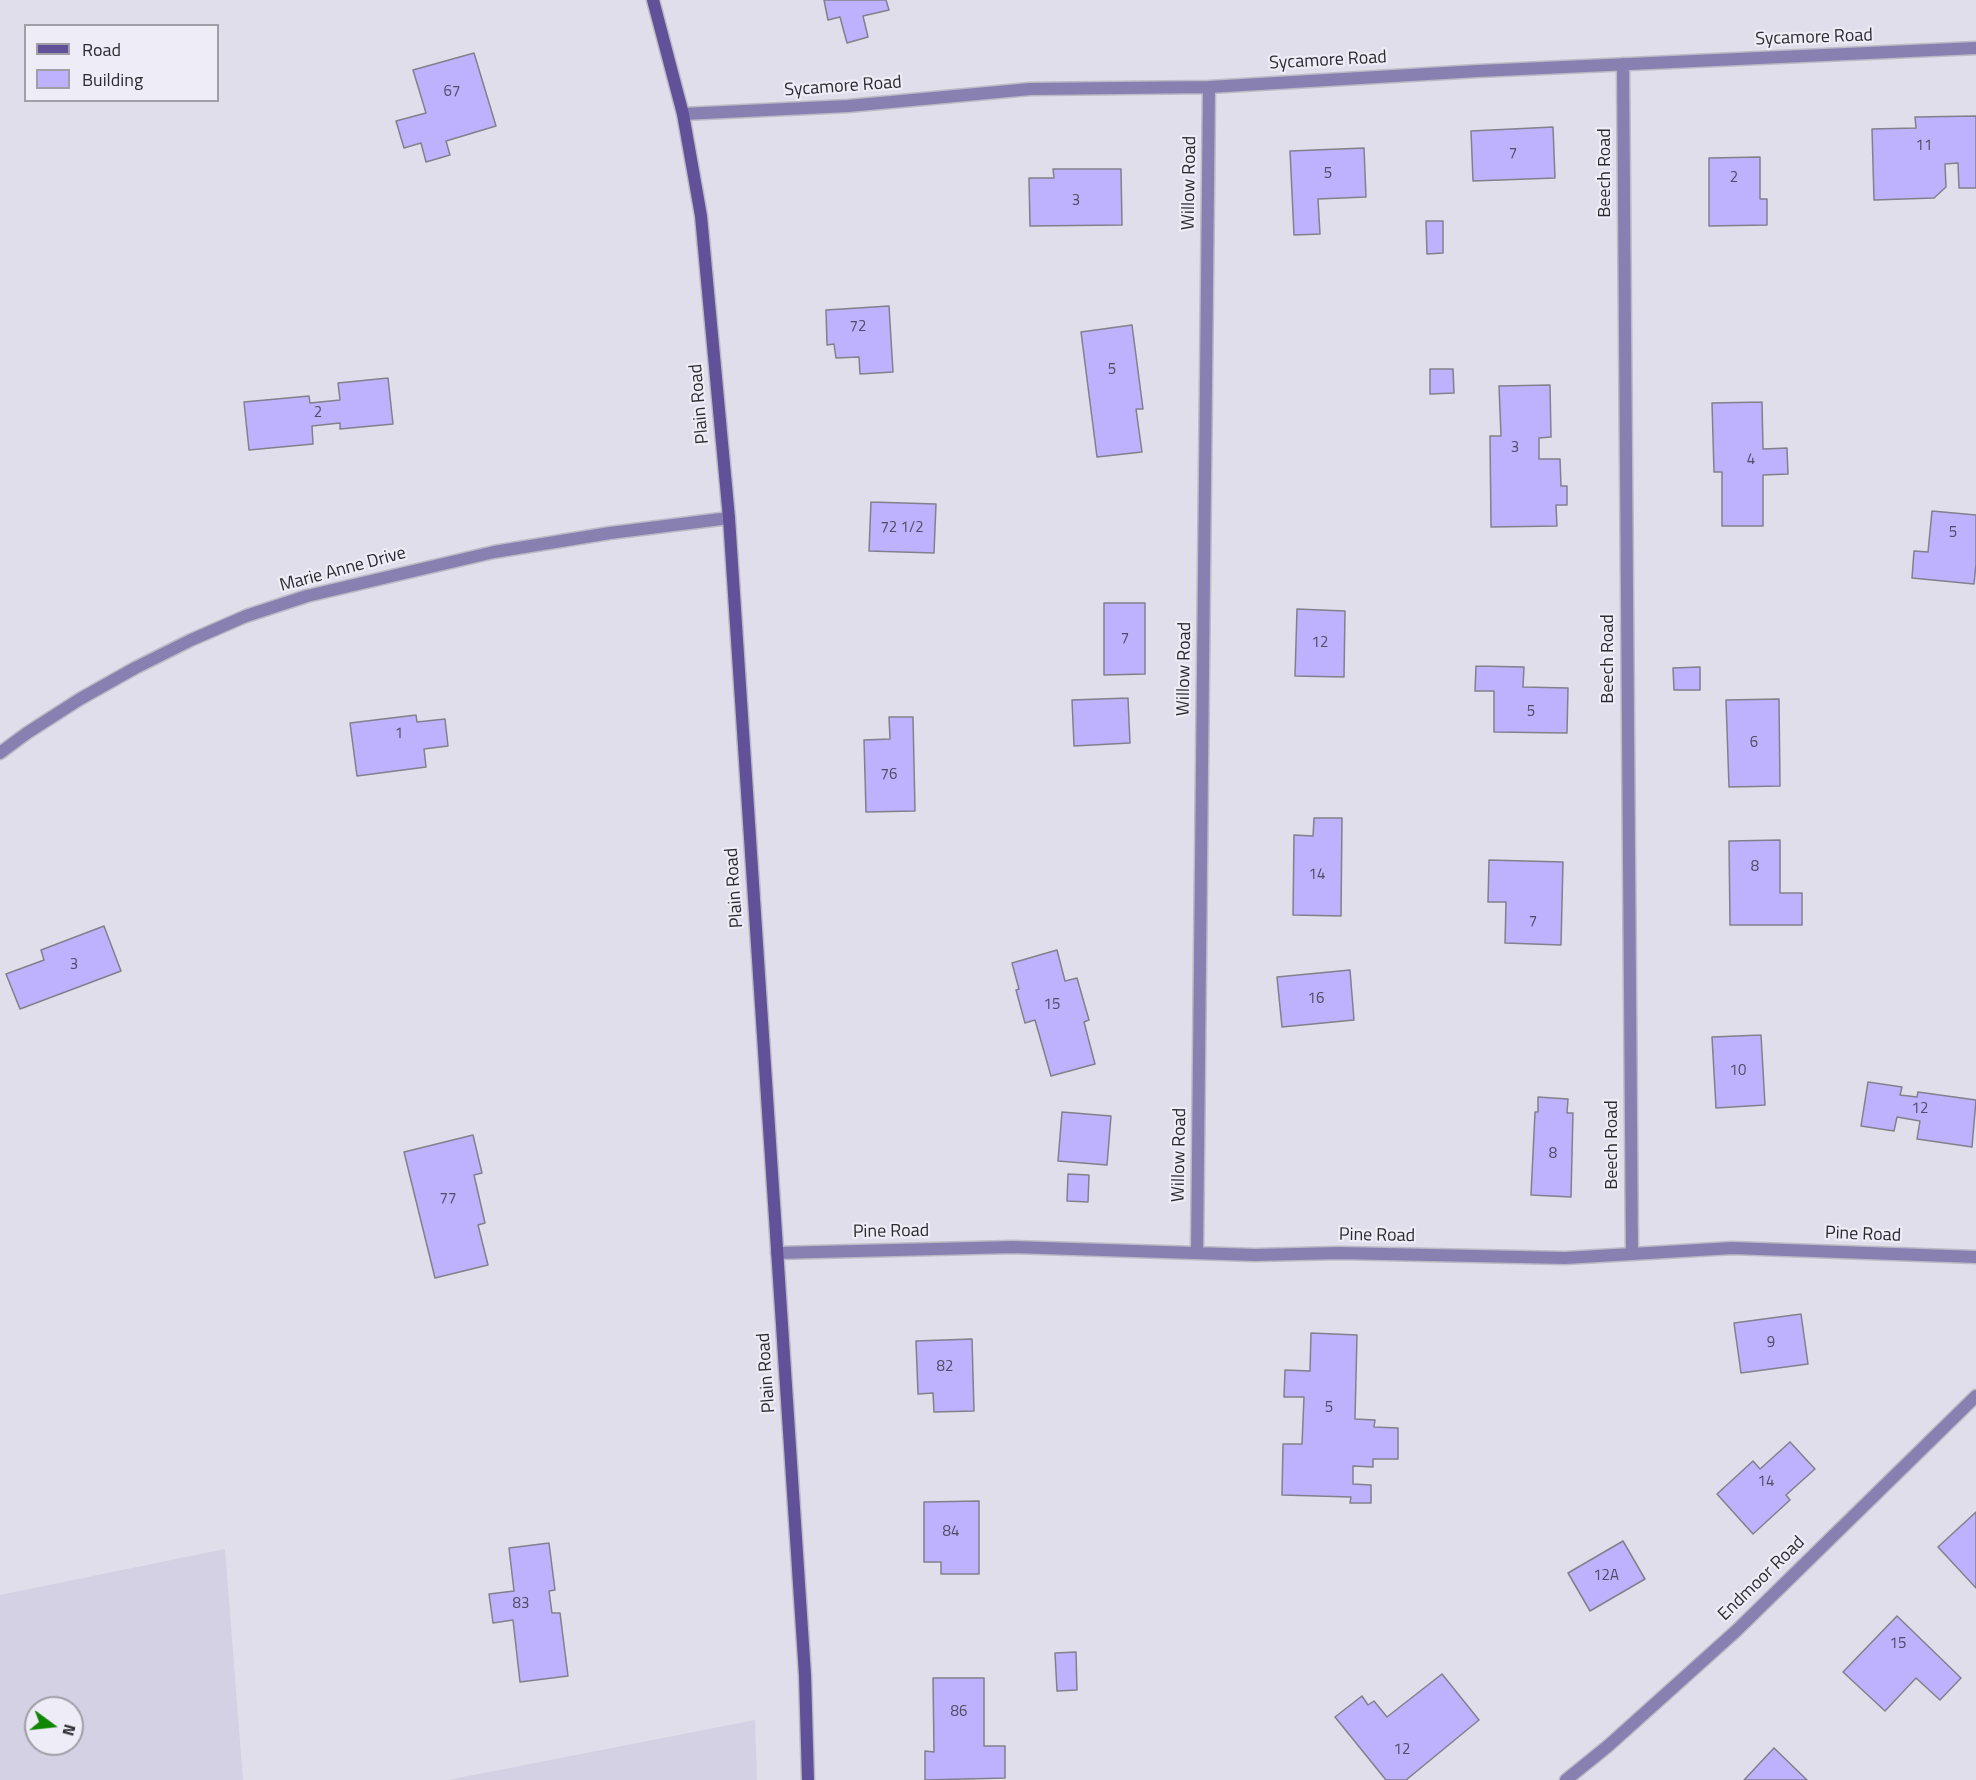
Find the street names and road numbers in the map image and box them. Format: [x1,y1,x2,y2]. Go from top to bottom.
street label: Sycamore Road [1755,25,1873,51]
street label: Sycamore Road [1269,47,1387,75]
street label: Sycamore Road [784,72,902,102]
street label: Beech Road [1595,128,1617,218]
street label: Willow Road [1178,136,1202,230]
street label: Plain Road [686,363,714,445]
street label: Marie Anne Drive [277,543,409,597]
street label: Beech Road [1598,614,1620,704]
street label: Willow Road [1173,622,1197,716]
street label: Plain Road [721,847,749,929]
street label: Beech Road [1602,1100,1624,1190]
street label: Willow Road [1168,1108,1192,1202]
street label: Pine Road [853,1221,929,1243]
street label: Pine Road [1824,1223,1902,1247]
street label: Pine Road [1339,1225,1415,1247]
street label: Plain Road [753,1332,781,1414]
street label: Endmoor Road [1714,1532,1810,1626]

